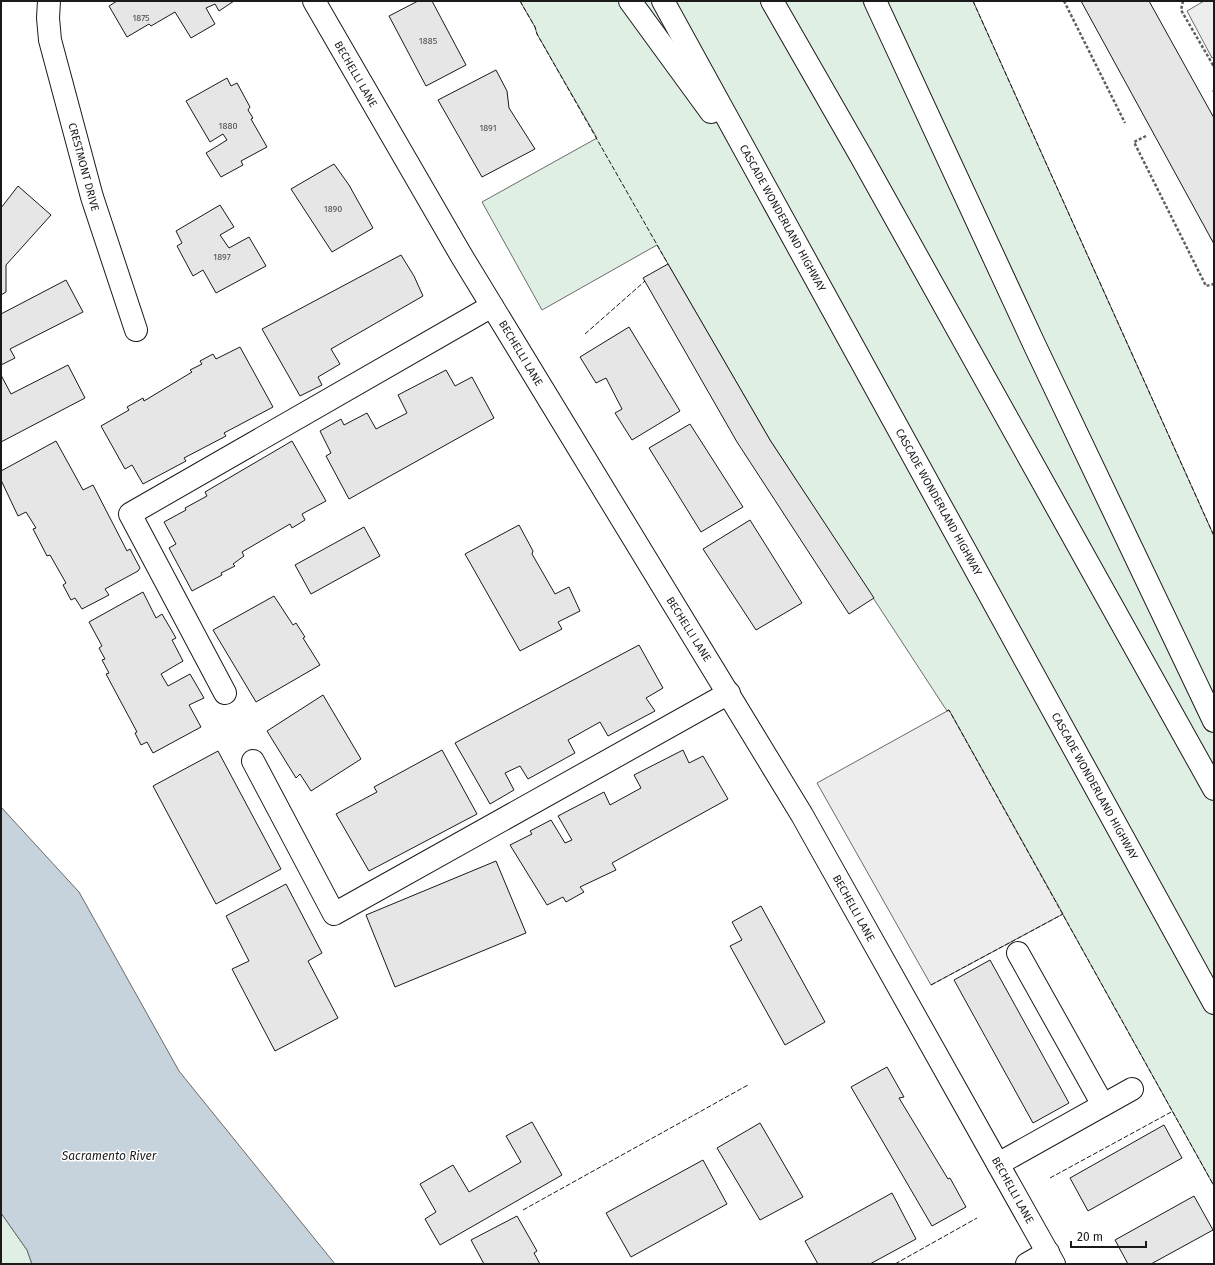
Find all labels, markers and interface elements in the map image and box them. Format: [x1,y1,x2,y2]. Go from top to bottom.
house number: 1875 [132,13,150,23]
house number: 1885 [419,36,438,46]
street label: BECHELLI LANE [331,39,380,110]
house number: 1880 [219,121,237,131]
street label: CRESTMONT DRIVE [65,122,102,213]
house number: 1891 [479,123,497,133]
street label: CASCADE WONDERLAND HIGHWAY [737,143,828,294]
house number: 1890 [324,204,342,214]
house number: 1897 [213,252,231,262]
street label: BECHELLI LANE [496,318,545,389]
street label: CASCADE WONDERLAND HIGHWAY [893,427,984,578]
street label: BECHELLI LANE [663,594,714,664]
street label: CASCADE WONDERLAND HIGHWAY [1049,711,1140,862]
street label: BECHELLI LANE [830,873,877,944]
water label: Sacramento River [61,1149,157,1163]
street label: BECHELLI LANE [989,1155,1036,1226]
scale bar [1071,1223,1146,1249]
text: 20 m [1077,1230,1103,1244]

